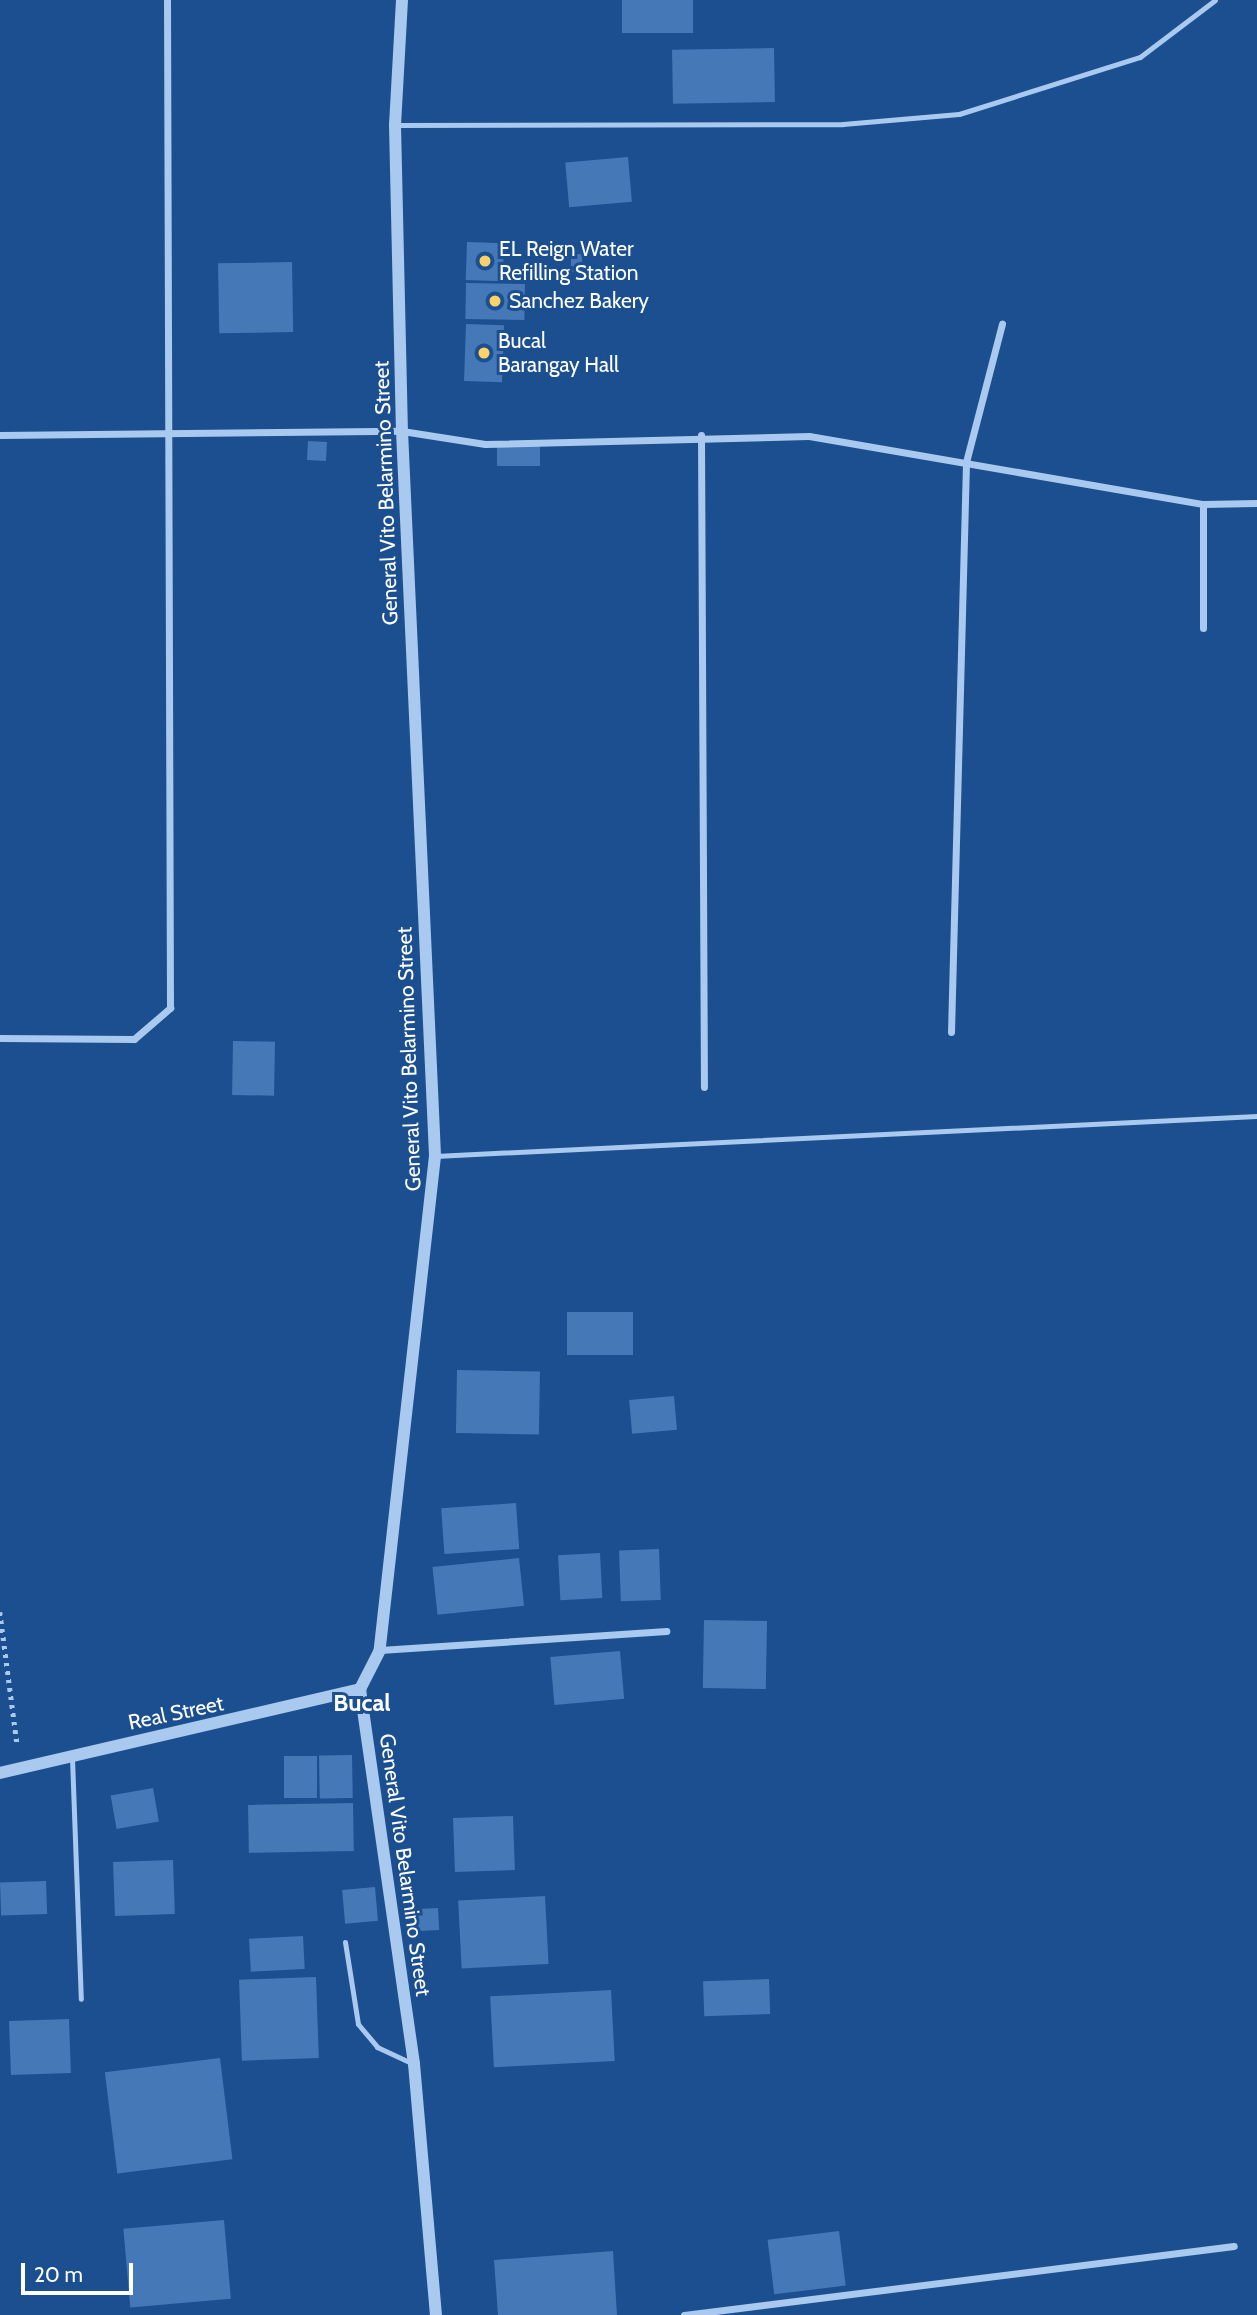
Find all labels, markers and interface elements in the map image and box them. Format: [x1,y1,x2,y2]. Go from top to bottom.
place label: EL Reign Water Refilling Station [499,236,638,286]
marker: EL Reign Water Refilling Station [477,253,493,269]
place label: Sanchez Bakery [509,288,649,314]
marker: Sanchez Bakery [487,293,503,309]
place label: Bucal Barangay Hall [498,328,619,378]
marker: Bucal Barangay Hall [476,345,492,361]
street label: General Vito Belarmino Street [369,360,403,626]
street label: General Vito Belarmino Street [392,926,426,1192]
district label: Bucal [333,1689,391,1717]
street label: Real Street [126,1691,226,1735]
street label: General Vito Belarmino Street [374,1732,436,1998]
scale bar [24,2248,136,2292]
text: 20 m [34,2262,83,2287]

